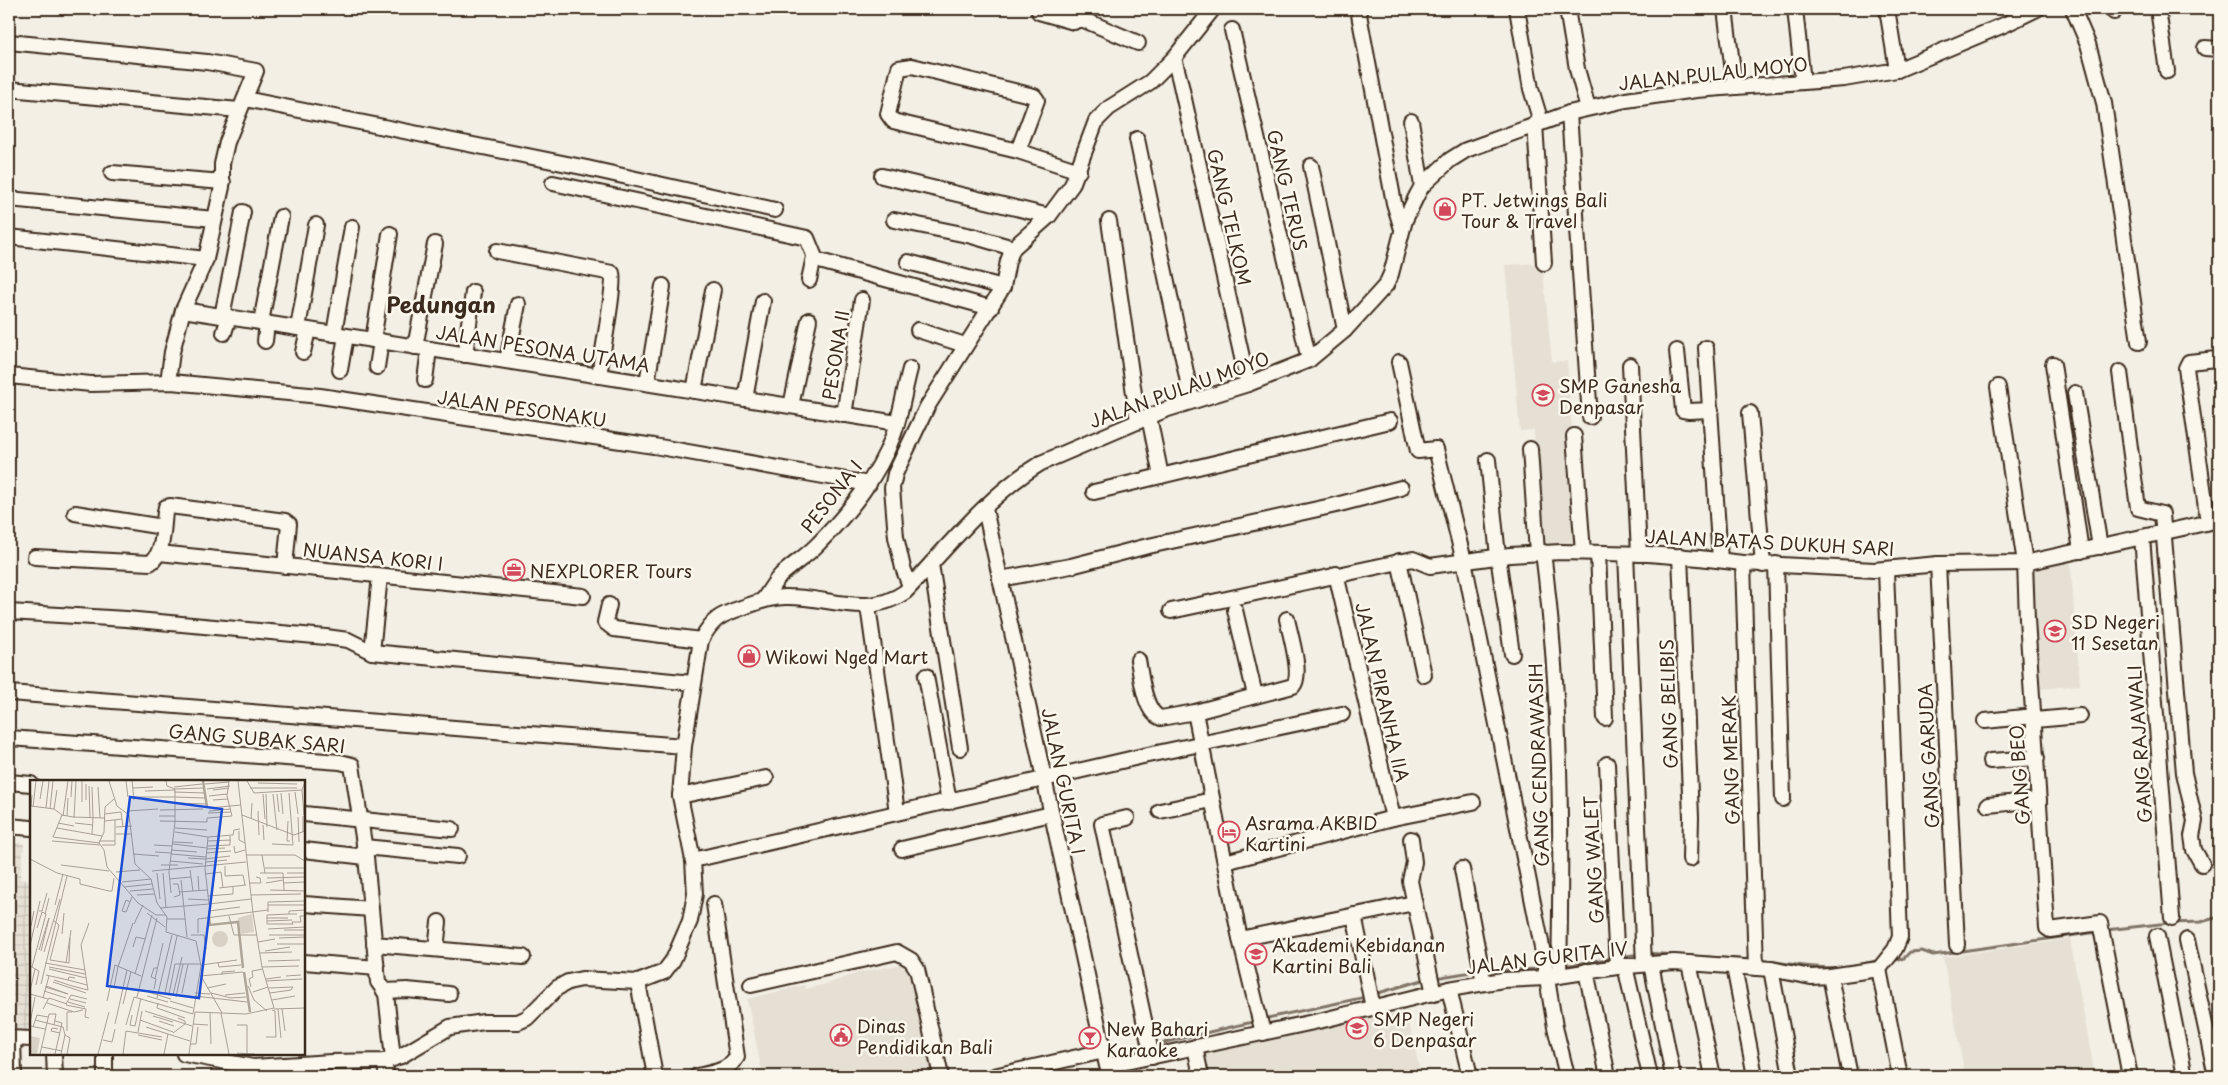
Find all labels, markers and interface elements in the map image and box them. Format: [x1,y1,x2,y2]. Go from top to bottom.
street label: JALAN PULAU MOYO [1617,50,1809,96]
street label: GANG TERUS [1261,127,1315,253]
street label: GANG TELKOM [1201,146,1259,288]
place label: PT. Jetwings Bali Tour & Travel [1461,186,1608,234]
shop icon: PT. Jetwings Bali Tour & Travel [1433,197,1457,221]
district label: Pedungan [386,287,496,320]
street label: PESONA II [815,308,855,402]
street label: JALAN PESONA UTAMA [434,318,652,378]
street label: JALAN PULAU MOYO [1085,344,1273,434]
place label: SMP Ganesha Denpasar [1559,372,1682,420]
street label: JALAN PESONAKU [436,383,608,433]
school or university icon: SMP Ganesha Denpasar [1531,383,1555,407]
street label: PESONA I [794,454,868,538]
street label: JALAN BATAS DUKUH SARI [1645,522,1895,562]
street label: NUANSA KORI I [302,535,444,577]
place label: NEXPLORER Tours [530,557,692,584]
office icon: NEXPLORER Tours [502,558,526,582]
street label: JALAN PIRANHA IIA [1349,599,1417,785]
place label: SD Negeri 11 Sesetan [2071,608,2160,656]
school or university icon: SD Negeri 11 Sesetan [2043,619,2067,643]
street label: GANG BELIBIS [1652,639,1684,769]
place label: Wikowi Nged Mart [765,643,928,670]
shop icon: Wikowi Nged Mart [737,644,761,668]
street label: GANG CENDRAWASIH [1521,663,1555,867]
street label: GANG RAJAWALI [2120,664,2158,824]
street label: GANG GARUDA [1911,683,1945,829]
street label: GANG MERAK [1714,694,1746,826]
street label: JALAN GURITA I [1035,705,1093,857]
street label: GANG SUBAK SARI [168,717,346,759]
street label: GANG BEO [2002,724,2036,826]
inset map [30,780,305,1055]
street label: GANG WALET [1576,795,1610,925]
place label: Asrama AKBID Kartini [1245,809,1377,857]
hotel icon: Asrama AKBID Kartini [1217,820,1241,844]
place label: Akademi Kebidanan Kartini Bali [1272,931,1445,979]
street label: JALAN GURITA IV [1464,934,1630,980]
school or university icon: Akademi Kebidanan Kartini Bali [1244,942,1268,966]
place label: SMP Negeri 6 Denpasar [1373,1005,1477,1053]
place label: Dinas Pendidikan Bali [857,1012,993,1060]
place label: New Bahari Karaoke [1106,1015,1208,1063]
school or university icon: SMP Negeri 6 Denpasar [1345,1016,1369,1040]
public building icon: Dinas Pendidikan Bali [829,1023,853,1047]
bar icon: New Bahari Karaoke [1078,1026,1102,1050]

